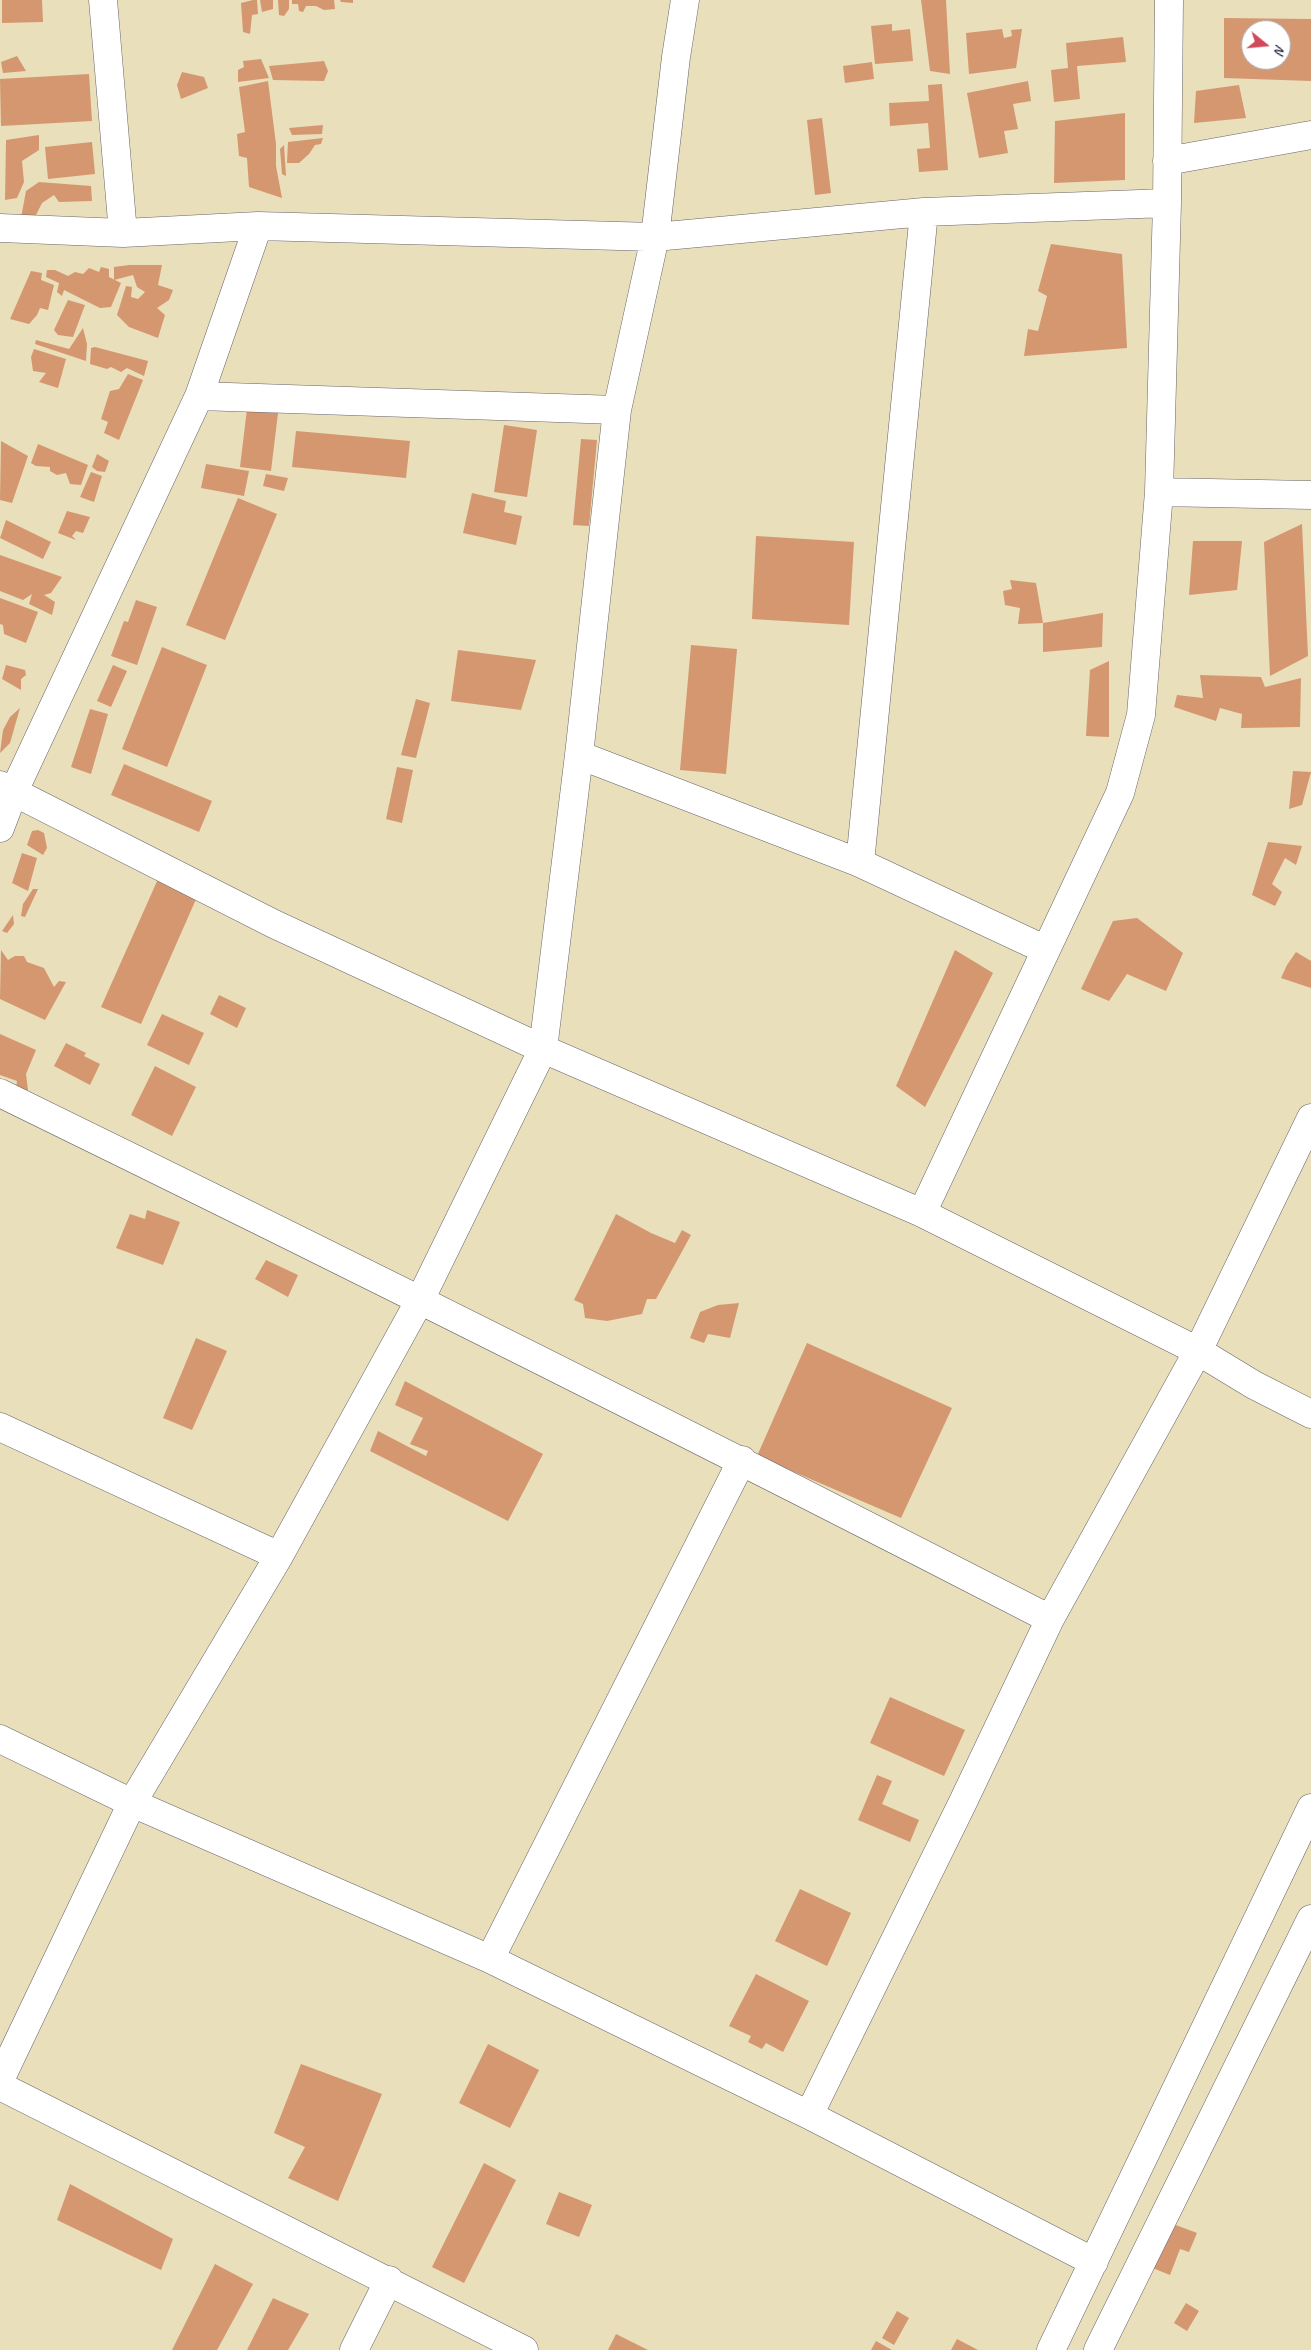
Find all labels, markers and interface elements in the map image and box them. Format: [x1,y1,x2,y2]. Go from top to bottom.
north arrow [1241,20,1291,70]
text: N [1270,43,1289,56]

